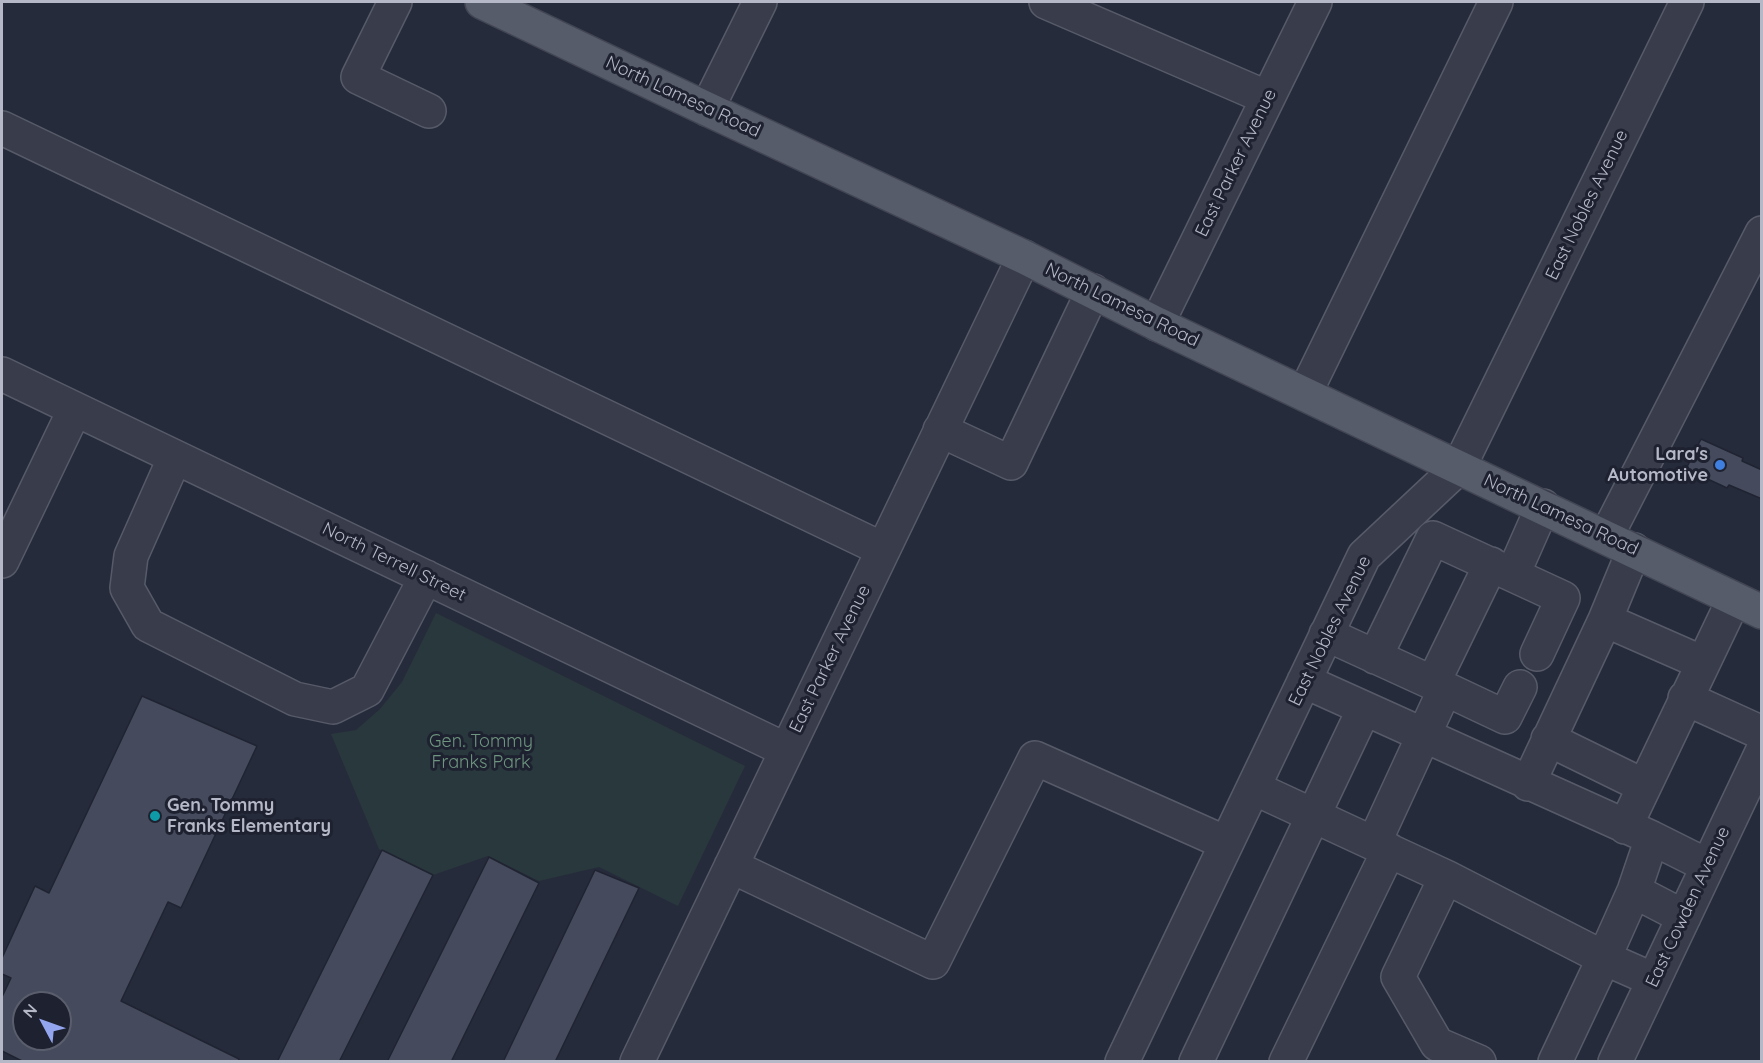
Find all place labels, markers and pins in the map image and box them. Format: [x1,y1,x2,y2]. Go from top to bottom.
place label: Lara's Automotive [1608,444,1708,486]
marker: Lara's Automotive [1713,458,1727,472]
place label: Gen. Tommy Franks Elementary [167,795,331,838]
marker: Gen. Tommy Franks Elementary [148,809,162,823]

